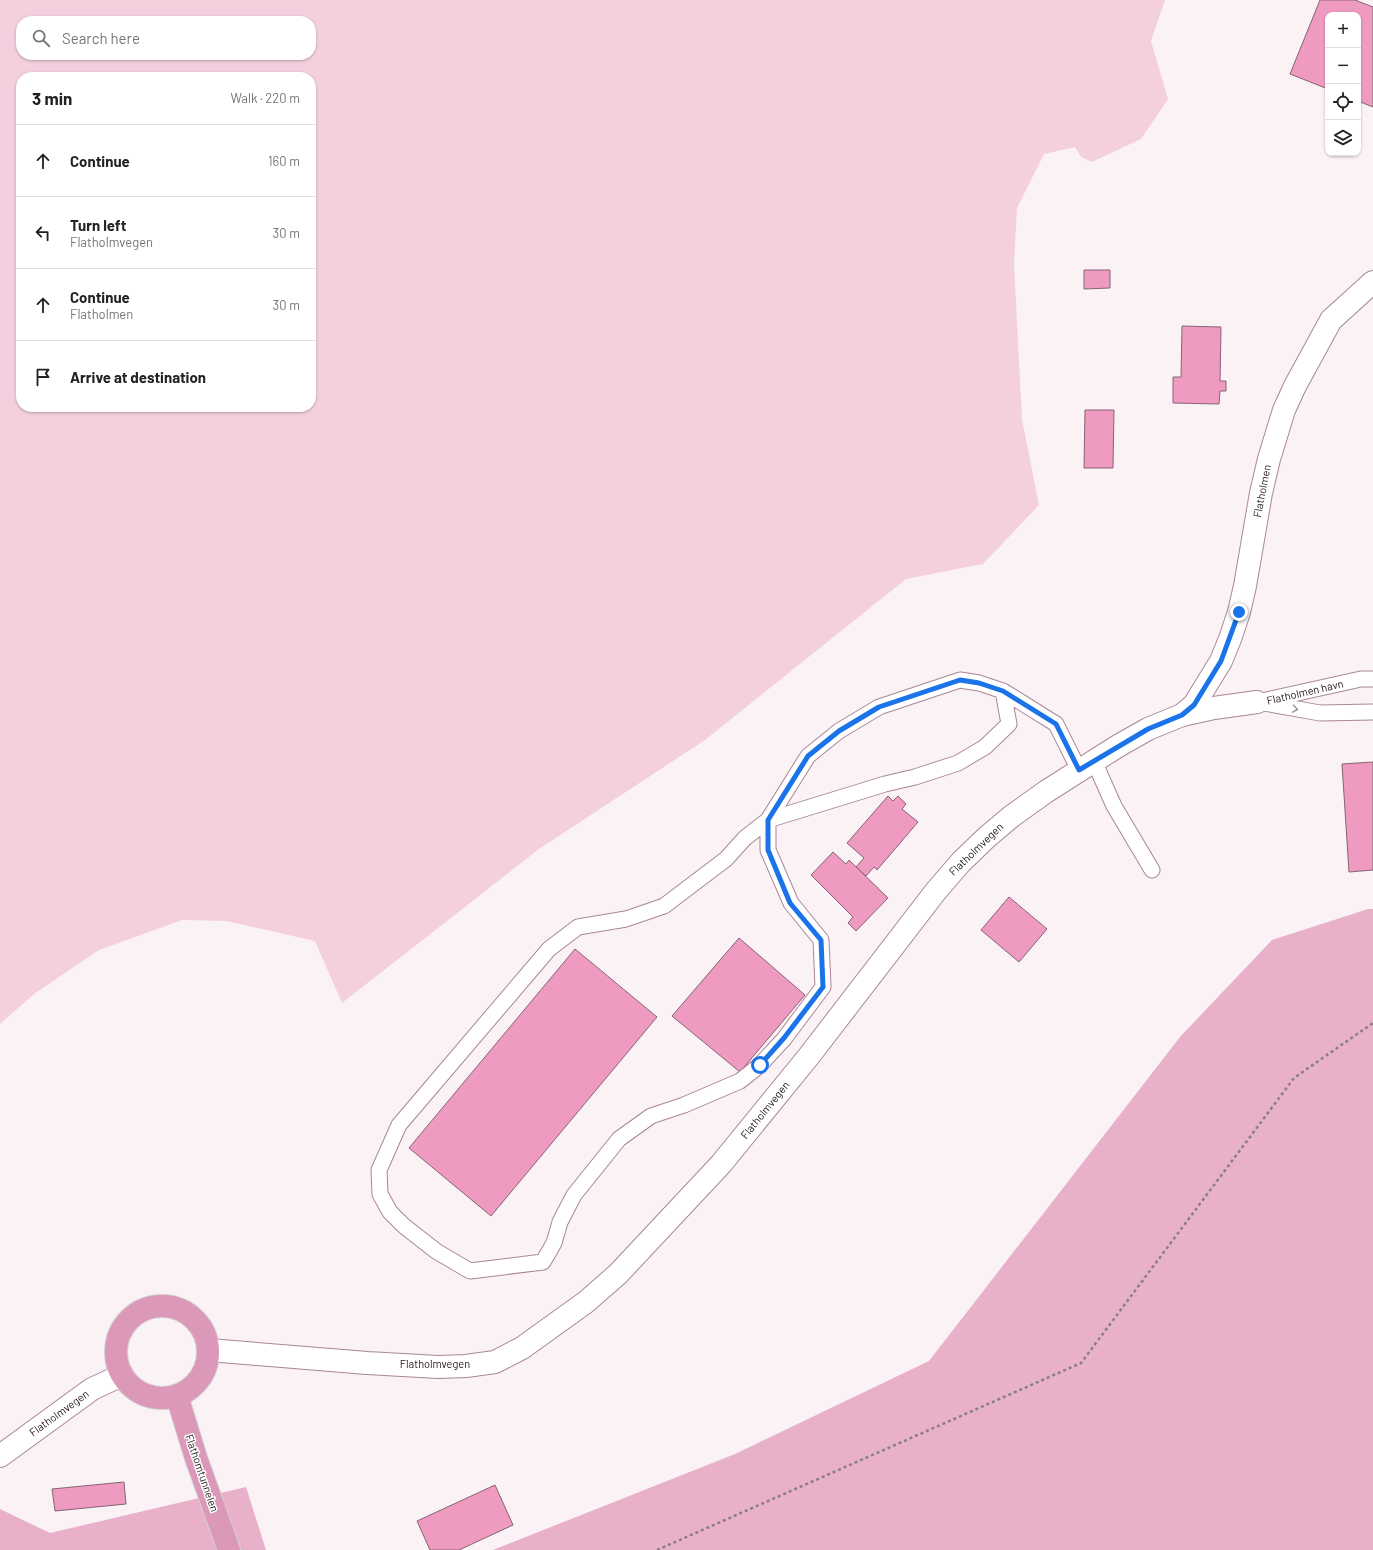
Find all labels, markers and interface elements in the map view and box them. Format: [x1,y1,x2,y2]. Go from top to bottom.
map controls [1325,12,1361,156]
button: + [1325,12,1361,48]
search box [16,16,316,60]
icon: search [30,27,52,49]
text: Search here [62,29,140,47]
button: − [1325,48,1361,84]
button: locate [1325,84,1361,120]
text: 3 min [32,88,72,108]
text: Walk · 220 m [230,90,300,106]
button: layers [1325,120,1361,156]
icon: ahead [32,150,54,172]
text: Continue [70,152,130,170]
text: 160 m [268,153,300,169]
text: Turn left [70,216,126,234]
icon: left [32,222,54,244]
text: 30 m [273,225,300,241]
text: Flatholmvegen [70,234,153,250]
text: Continue [70,288,130,306]
icon: ahead [32,294,54,316]
text: 30 m [273,297,300,313]
text: Flatholmen [70,306,133,322]
icon: arrive [32,366,54,388]
text: Arrive at destination [70,368,206,386]
street label: Flatholmen [1250,463,1273,518]
route end [1230,603,1248,621]
street label: Flatholmen havn [1265,676,1345,707]
one-way arrow [1292,704,1298,713]
street label: Flatholmvegen [946,819,1006,878]
route start [751,1056,769,1074]
street label: Flatholmvegen [737,1078,792,1141]
street label: Flatholmvegen [400,1357,470,1370]
street label: Flatholmvegen [26,1387,91,1439]
street label: Flathomtunnelen [183,1432,222,1513]

